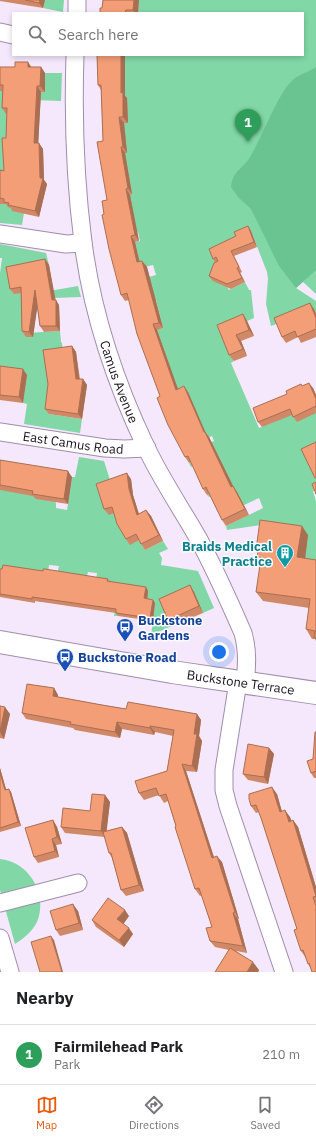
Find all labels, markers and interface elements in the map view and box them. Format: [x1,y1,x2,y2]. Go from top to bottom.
search box [12,12,304,56]
icon: search [26,23,48,45]
text: Search here [58,25,138,44]
pin: 1 [235,109,261,142]
street label: Camus Avenue [96,338,143,426]
street label: East Camus Road [22,427,124,457]
place label: Braids Medical Practice [182,538,272,570]
building icon: Braids Medical Practice [275,543,295,568]
place label: Buckstone Gardens [138,612,202,644]
bus stop icon: Buckstone Gardens [115,617,135,642]
your location [209,642,229,662]
bus stop icon: Buckstone Road [55,647,75,672]
place label: Buckstone Road [78,649,177,666]
street label: Buckstone Terrace [186,666,296,698]
text: Nearby [16,987,74,1009]
text: Fairmilehead Park [54,1037,183,1056]
text: 1 [25,1046,33,1063]
text: 210 m [262,1046,300,1063]
text: Park [54,1056,80,1073]
tab: Map [36,1094,58,1132]
tab: Directions [129,1094,179,1132]
tab: Saved [250,1094,280,1132]

